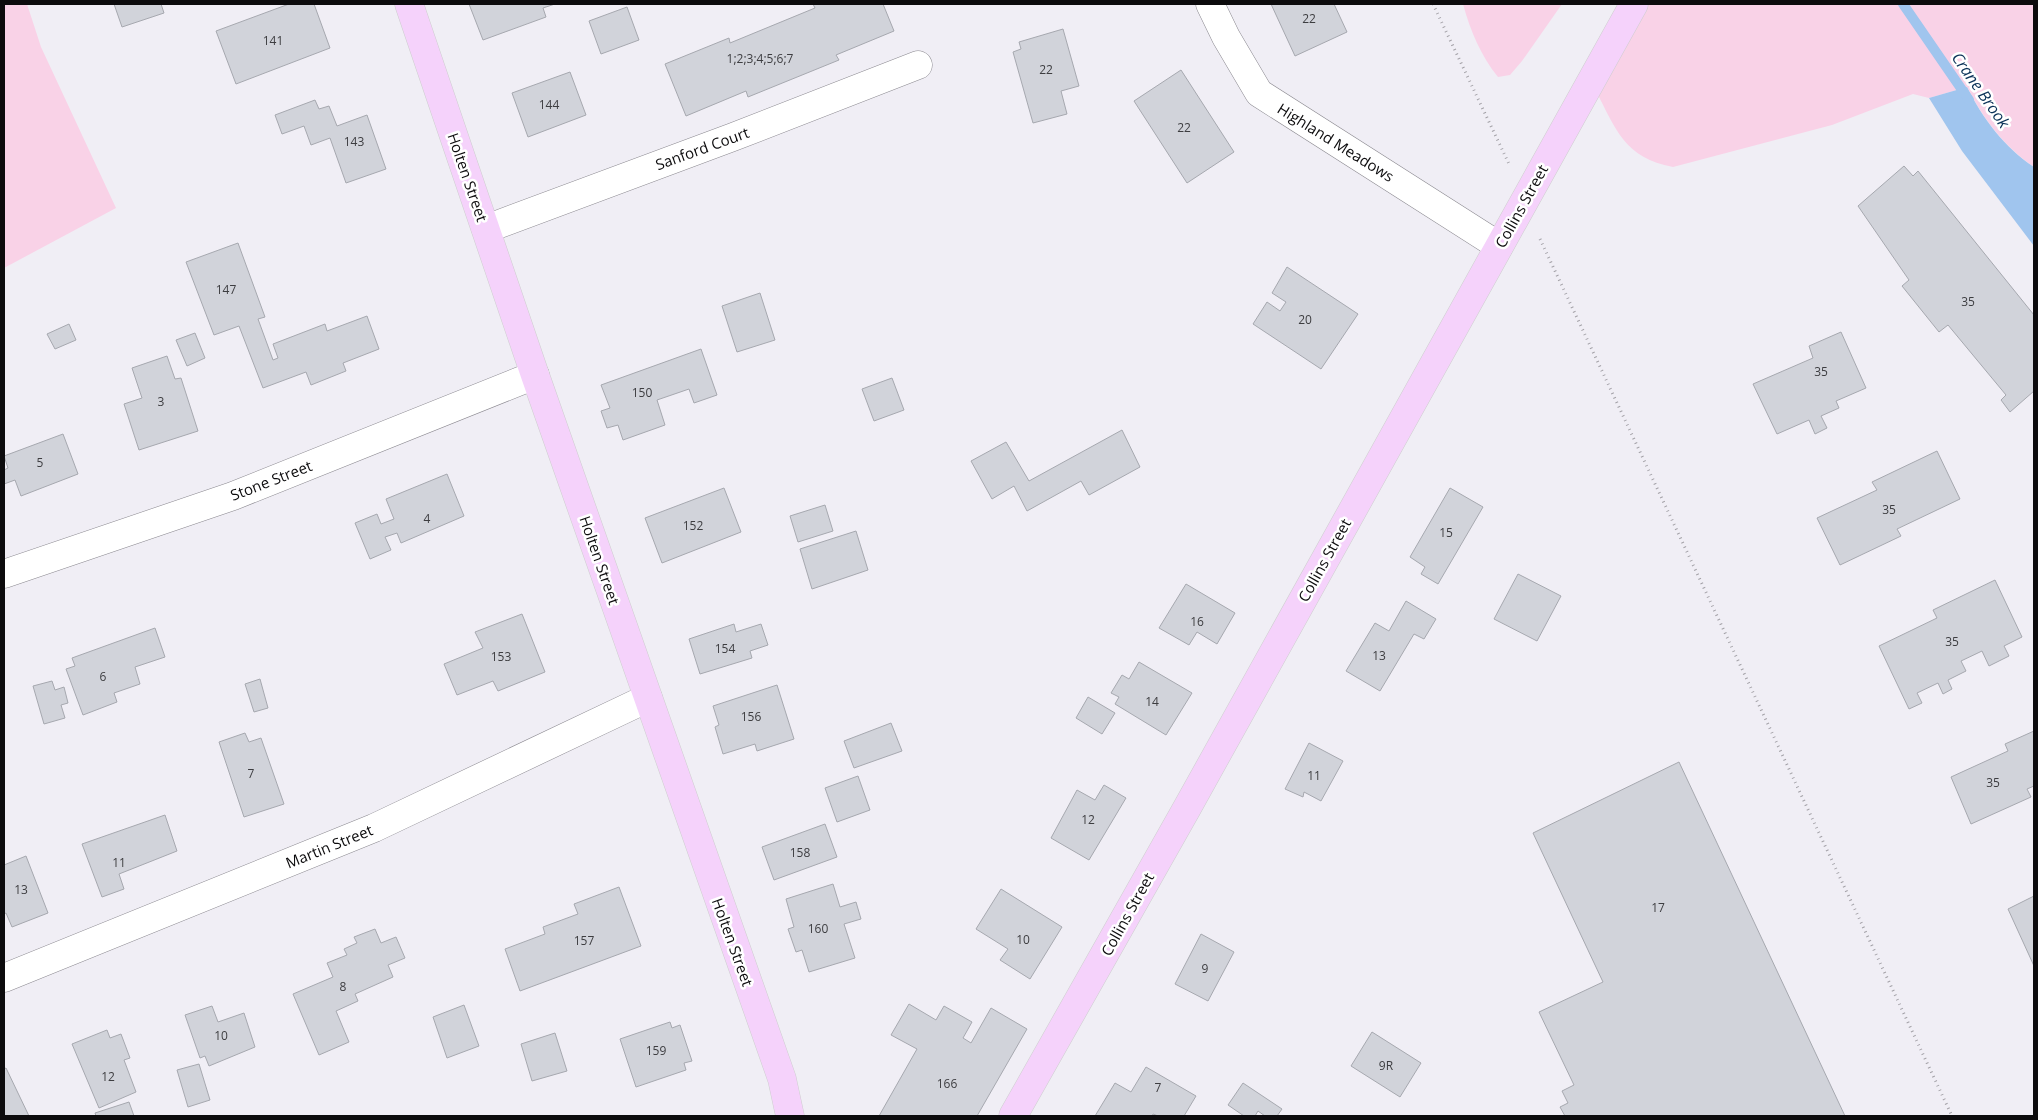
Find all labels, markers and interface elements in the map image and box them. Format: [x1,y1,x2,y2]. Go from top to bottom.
house number: 22 [1302,10,1316,27]
house number: 141 [263,32,283,49]
water label: Crane Brook [1947,48,2016,133]
house number: 1;2;3;4;5;6;7 [727,50,794,67]
house number: 22 [1039,61,1053,78]
house number: 144 [539,96,559,113]
street label: Highland Meadows [1274,98,1398,186]
house number: 22 [1177,119,1191,136]
street label: Sanford Court [652,122,752,174]
street label: Holten Street [443,130,493,224]
house number: 143 [344,133,364,150]
street label: Collins Street [1490,161,1552,251]
house number: 147 [216,281,236,298]
house number: 35 [1961,293,1975,310]
house number: 20 [1298,311,1312,328]
house number: 35 [1814,363,1828,380]
house number: 150 [632,384,652,401]
house number: 3 [158,393,165,410]
house number: 5 [37,454,44,471]
street label: Stone Street [227,455,315,505]
house number: 35 [1882,501,1896,518]
house number: 4 [424,510,431,527]
street label: Holten Street [575,513,625,607]
street label: Collins Street [1293,515,1355,605]
house number: 152 [683,517,703,534]
house number: 15 [1439,524,1453,541]
house number: 16 [1190,613,1204,630]
house number: 35 [1945,633,1959,650]
house number: 154 [715,640,735,657]
house number: 13 [1372,647,1386,664]
house number: 153 [491,648,511,665]
house number: 6 [100,668,107,685]
house number: 14 [1145,693,1159,710]
house number: 156 [741,708,761,725]
house number: 7 [248,765,255,782]
house number: 11 [1307,767,1321,784]
house number: 35 [1986,774,2000,791]
house number: 12 [1081,811,1095,828]
street label: Martin Street [283,819,375,873]
house number: 158 [790,844,810,861]
house number: 11 [112,854,126,871]
street label: Collins Street [1096,869,1158,959]
house number: 13 [14,881,28,898]
street label: Holten Street [708,895,758,989]
house number: 17 [1651,899,1665,916]
house number: 160 [808,920,828,937]
house number: 10 [1016,931,1030,948]
house number: 157 [574,932,594,949]
house number: 9 [1202,960,1209,977]
house number: 8 [340,978,347,995]
house number: 10 [214,1027,228,1044]
house number: 159 [646,1042,666,1059]
house number: 9R [1379,1057,1394,1074]
house number: 12 [101,1068,115,1085]
house number: 166 [937,1075,957,1092]
house number: 7 [1155,1079,1162,1096]

